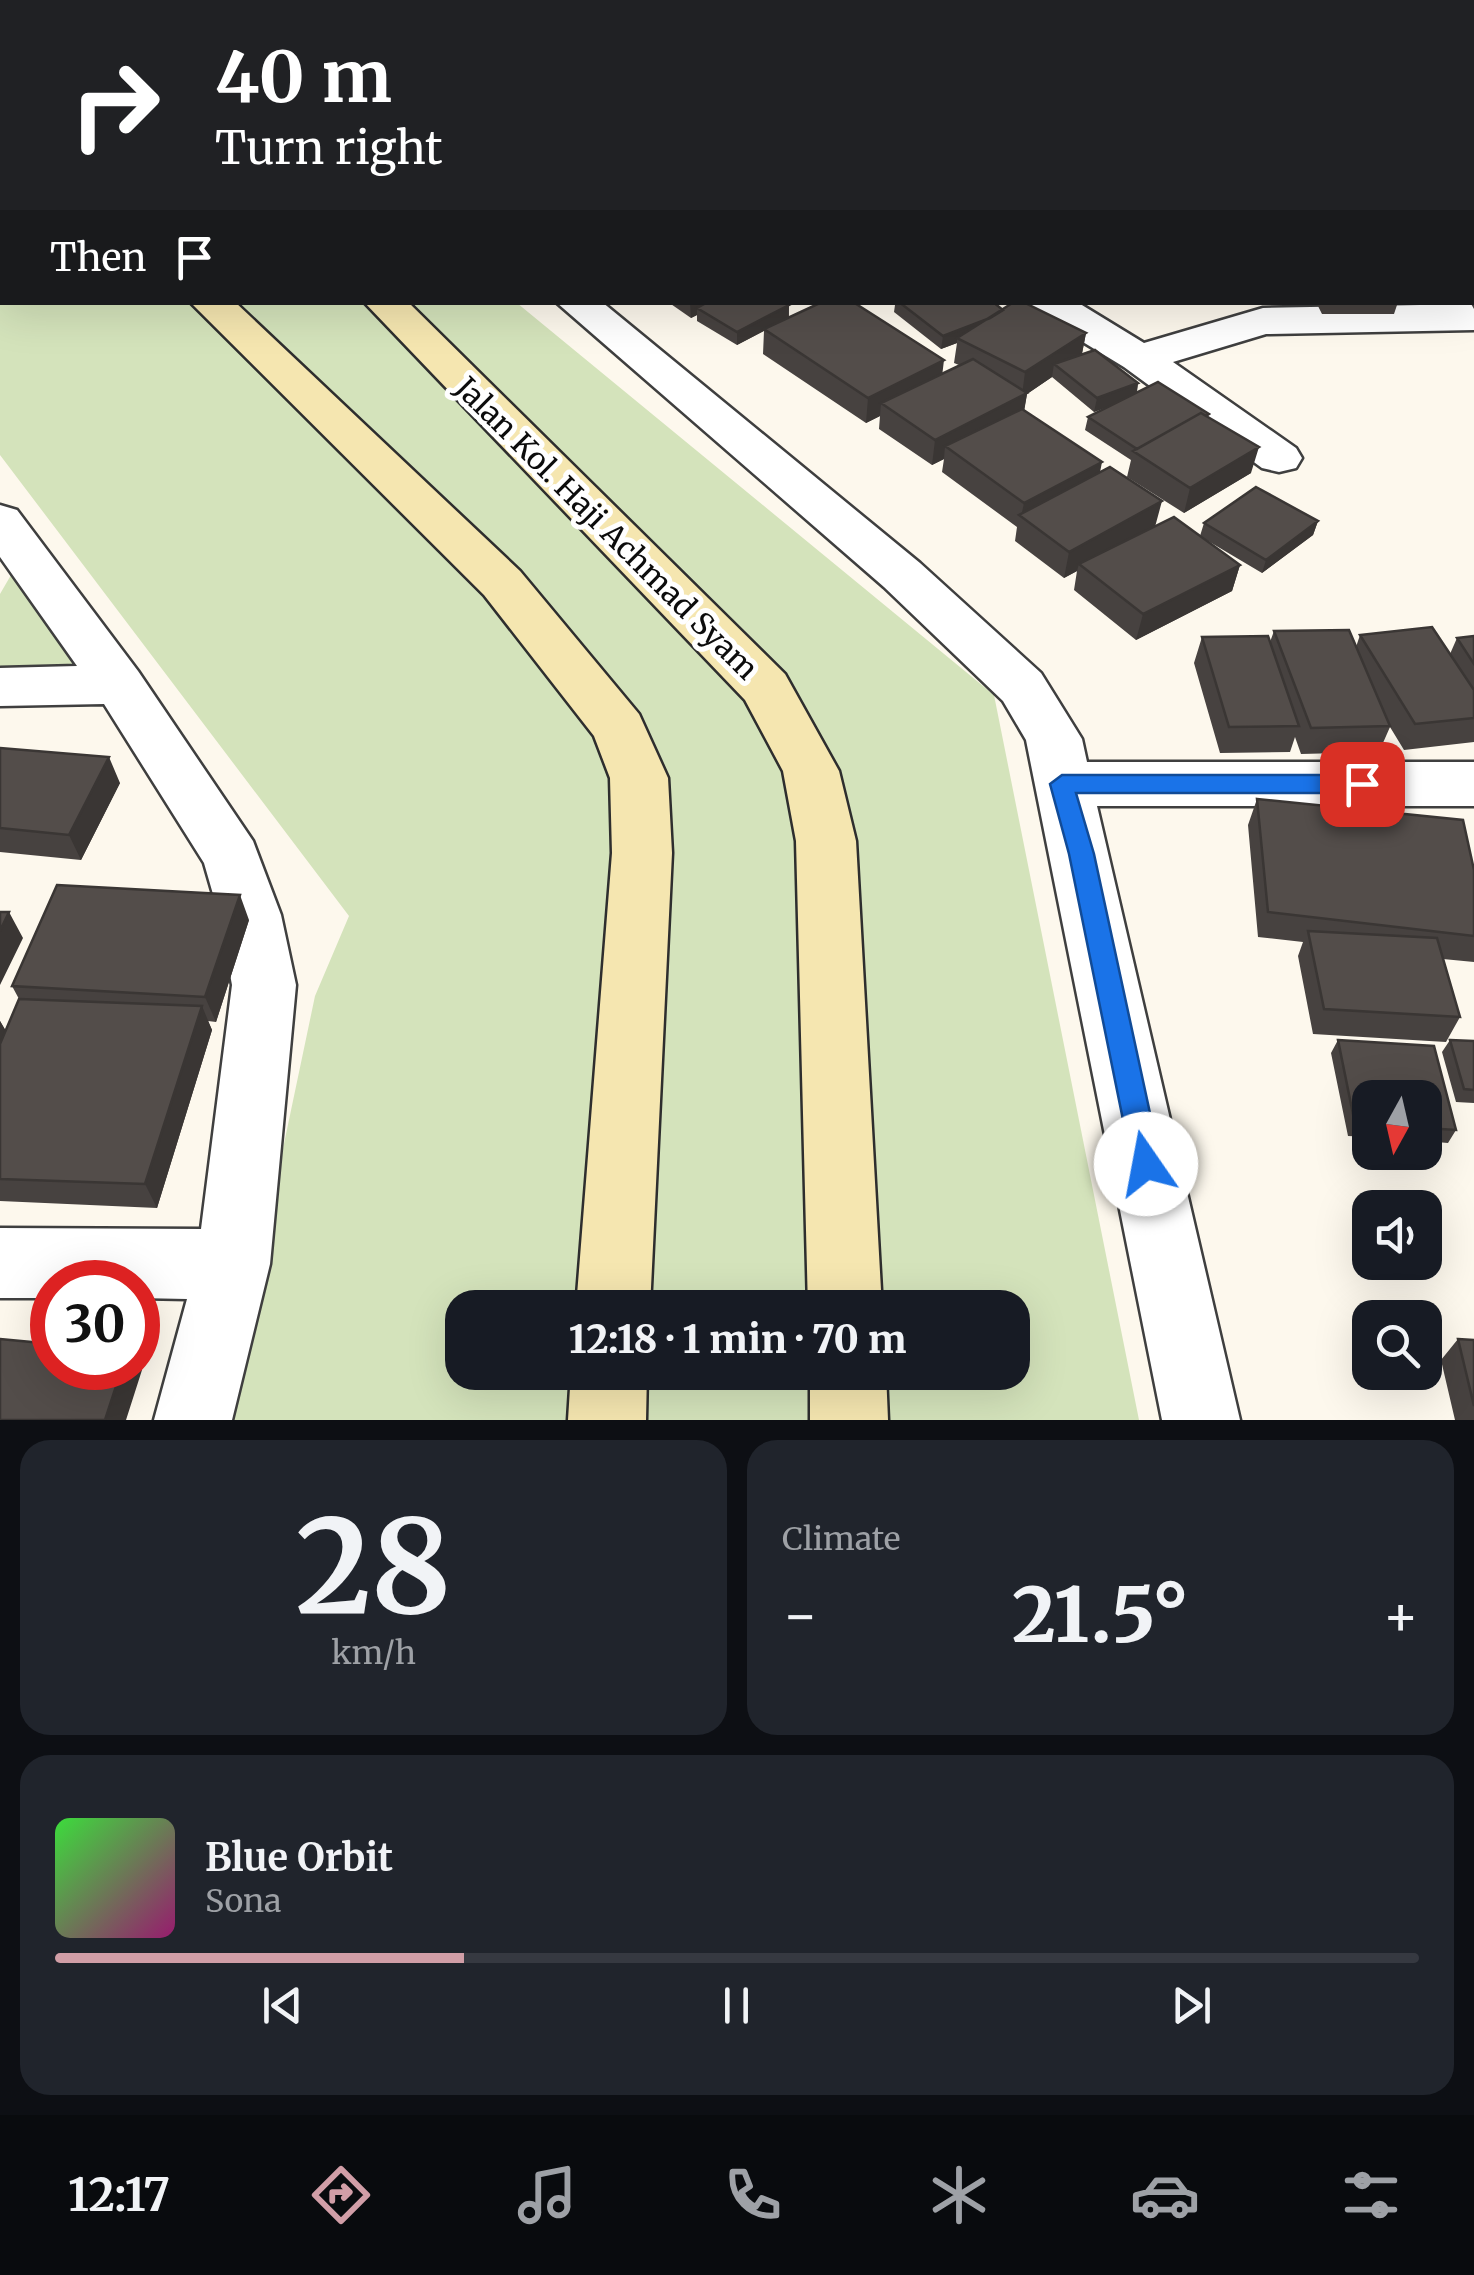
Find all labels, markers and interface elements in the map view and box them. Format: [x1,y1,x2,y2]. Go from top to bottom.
text: 40 m [215,33,392,121]
icon: right [50,40,180,170]
text: Turn right [215,120,443,176]
icon: arrive [167,230,222,285]
text: Then [50,234,147,281]
street label: Jalan Kol. Haji Achmad Syam [447,368,766,687]
pin [1320,742,1405,827]
icon: arrive [1335,757,1390,812]
north arrow [1352,1080,1442,1170]
map controls [1352,1080,1442,1390]
position arrow [1094,1112,1198,1216]
button: sound [1352,1190,1442,1280]
speed limit sign: 30 [30,1260,160,1390]
button: search [1352,1300,1442,1390]
text: 12:18 · 1 min · 70 m [569,1316,906,1363]
text: 28 [295,1486,452,1649]
text: Climate [782,1519,900,1559]
text: 21.5° [1012,1568,1189,1662]
text: − [782,1581,819,1650]
text: + [1382,1581,1419,1650]
text: km/h [331,1633,416,1673]
text: Blue Orbit [205,1834,393,1881]
text: Sona [205,1881,281,1921]
icon: previous [255,1978,310,2033]
icon: pause [709,1978,764,2033]
icon: next [1164,1978,1219,2033]
icon: directions [306,2160,376,2230]
icon: music [512,2160,582,2230]
icon: phone [718,2160,788,2230]
icon: climate [924,2160,994,2230]
icon: car [1130,2160,1200,2230]
icon: filters [1336,2160,1406,2230]
text: 12:17 [68,2167,170,2223]

